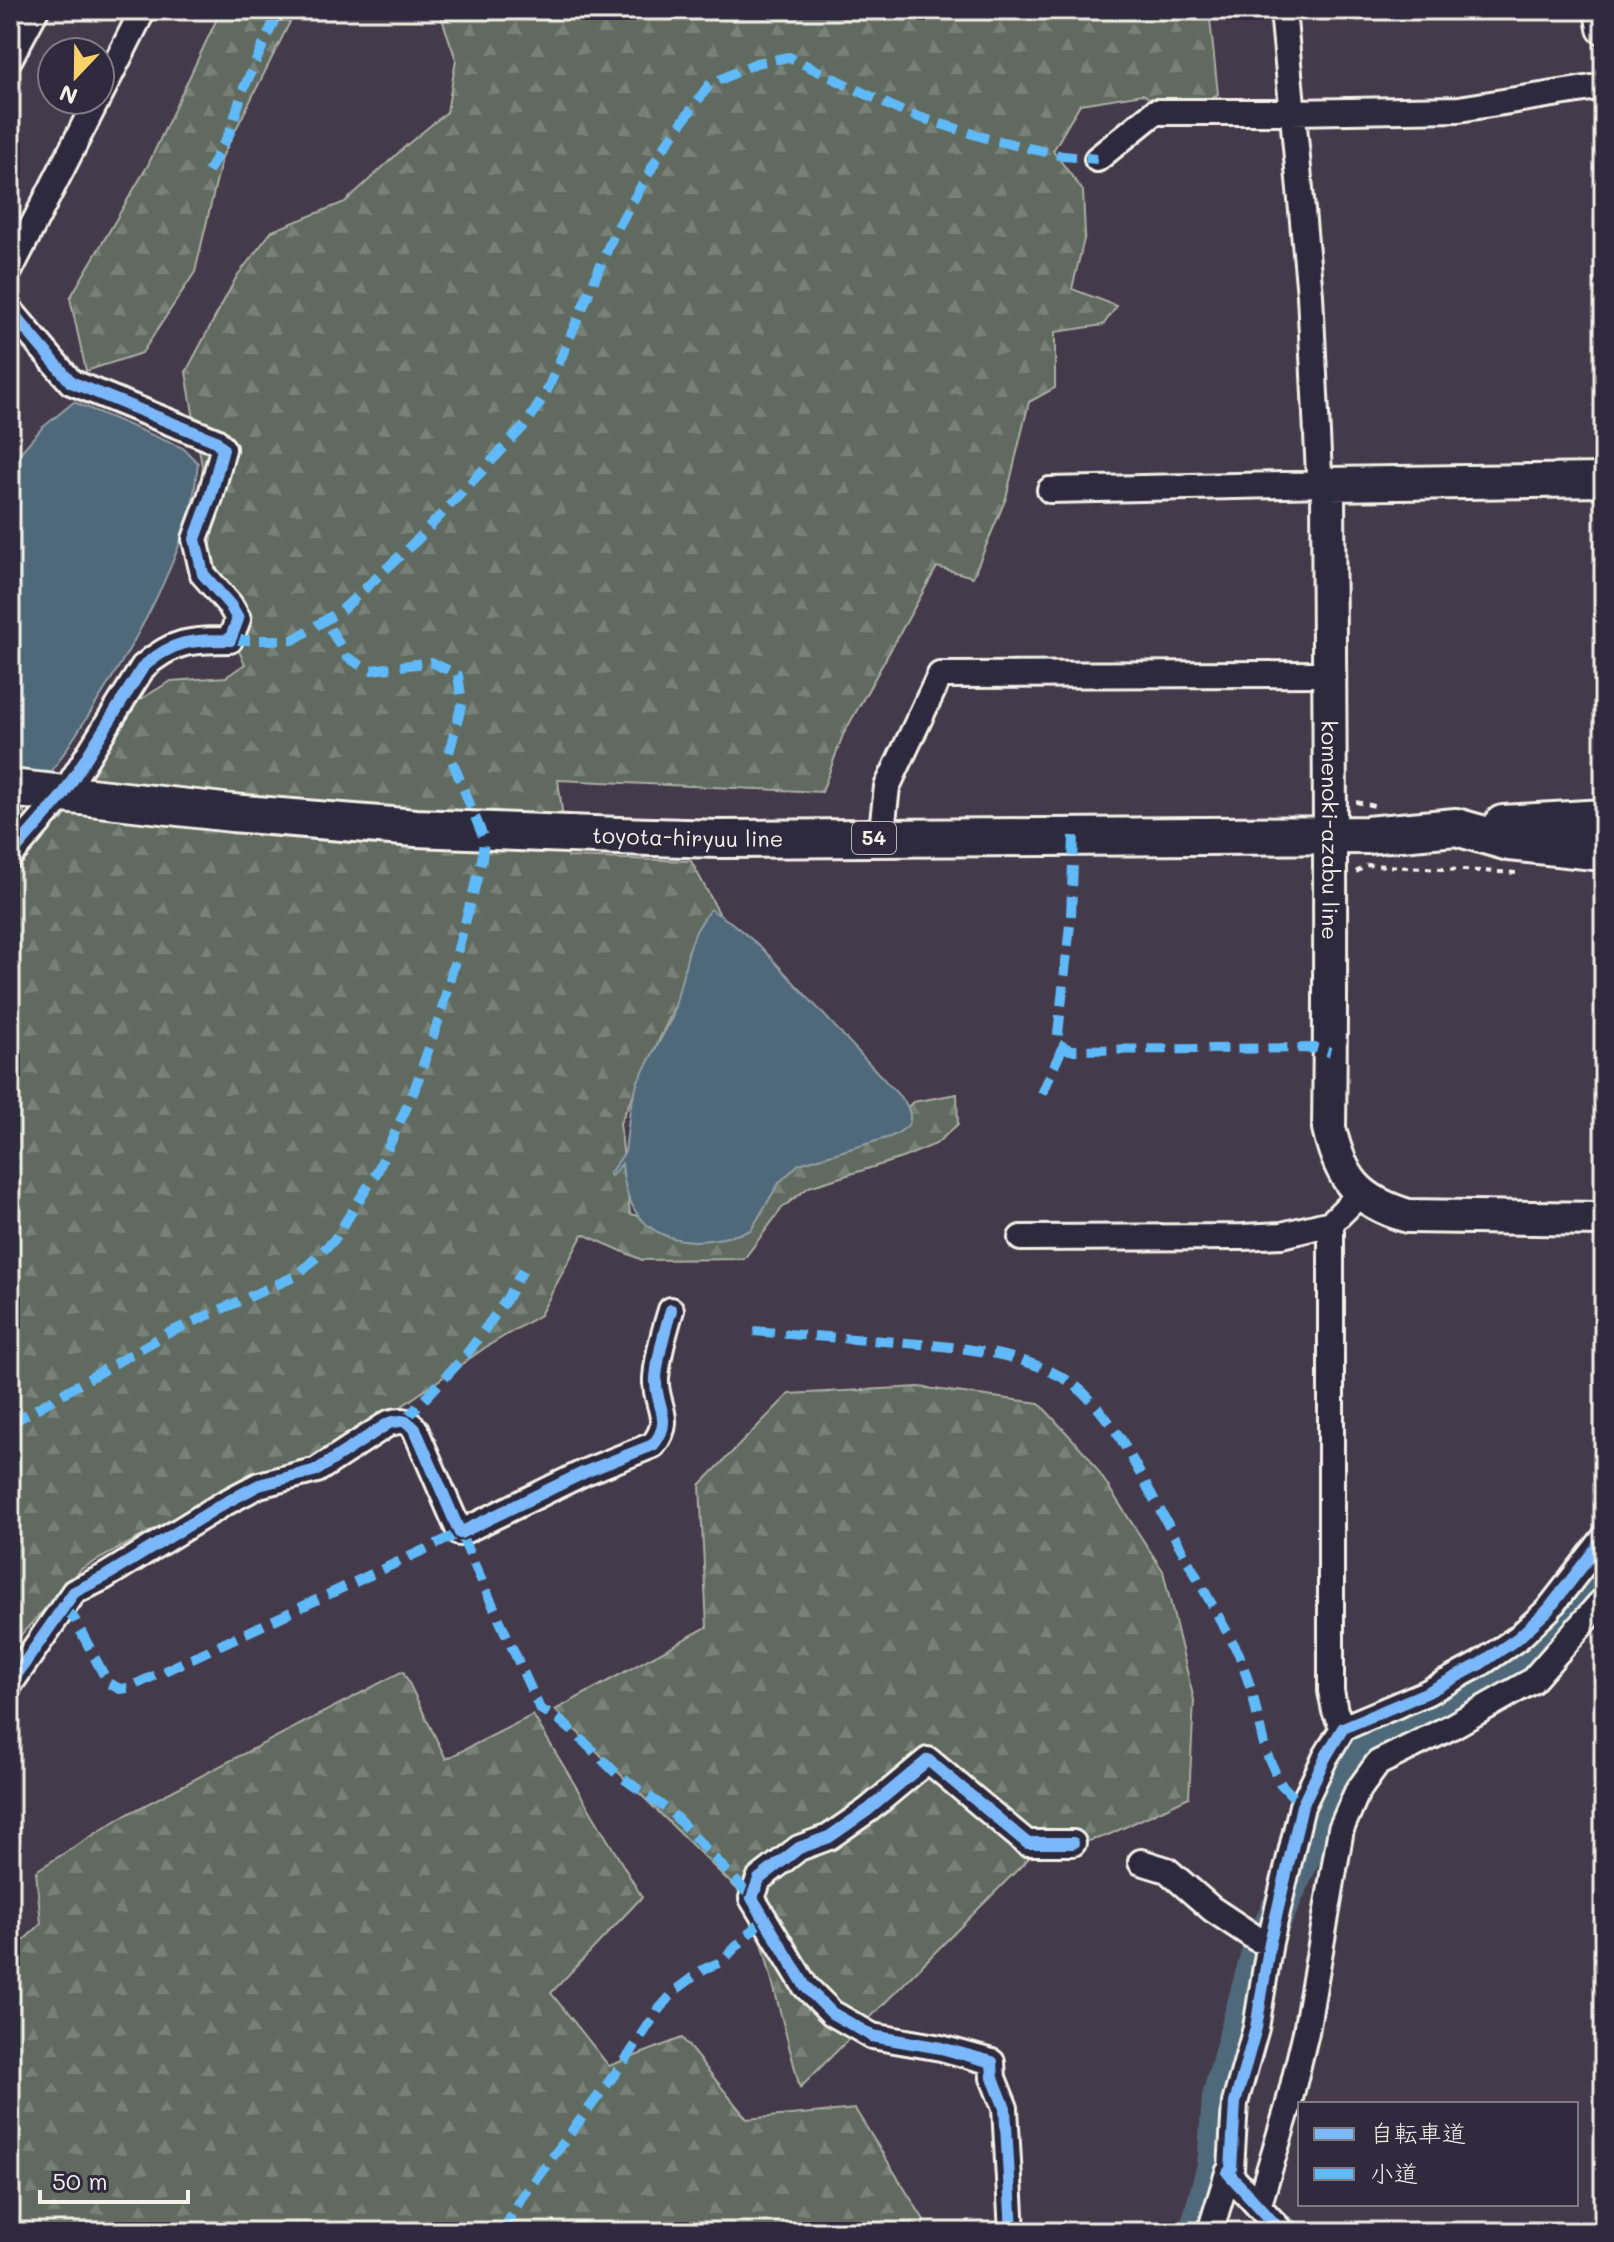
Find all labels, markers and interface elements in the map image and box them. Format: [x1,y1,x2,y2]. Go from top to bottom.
north arrow [36,36,116,116]
text: N [55,78,81,112]
street label: komenoki-azabu line [1316,720,1345,940]
street label: toyota-hiryuu line [592,820,783,853]
road number: 54 [852,822,896,854]
legend [1298,2102,1578,2206]
text: 自転車道 [1370,2117,1466,2148]
scale bar [40,2154,188,2204]
text: 小道 [1370,2157,1418,2188]
text: 50 m [52,2165,108,2196]

